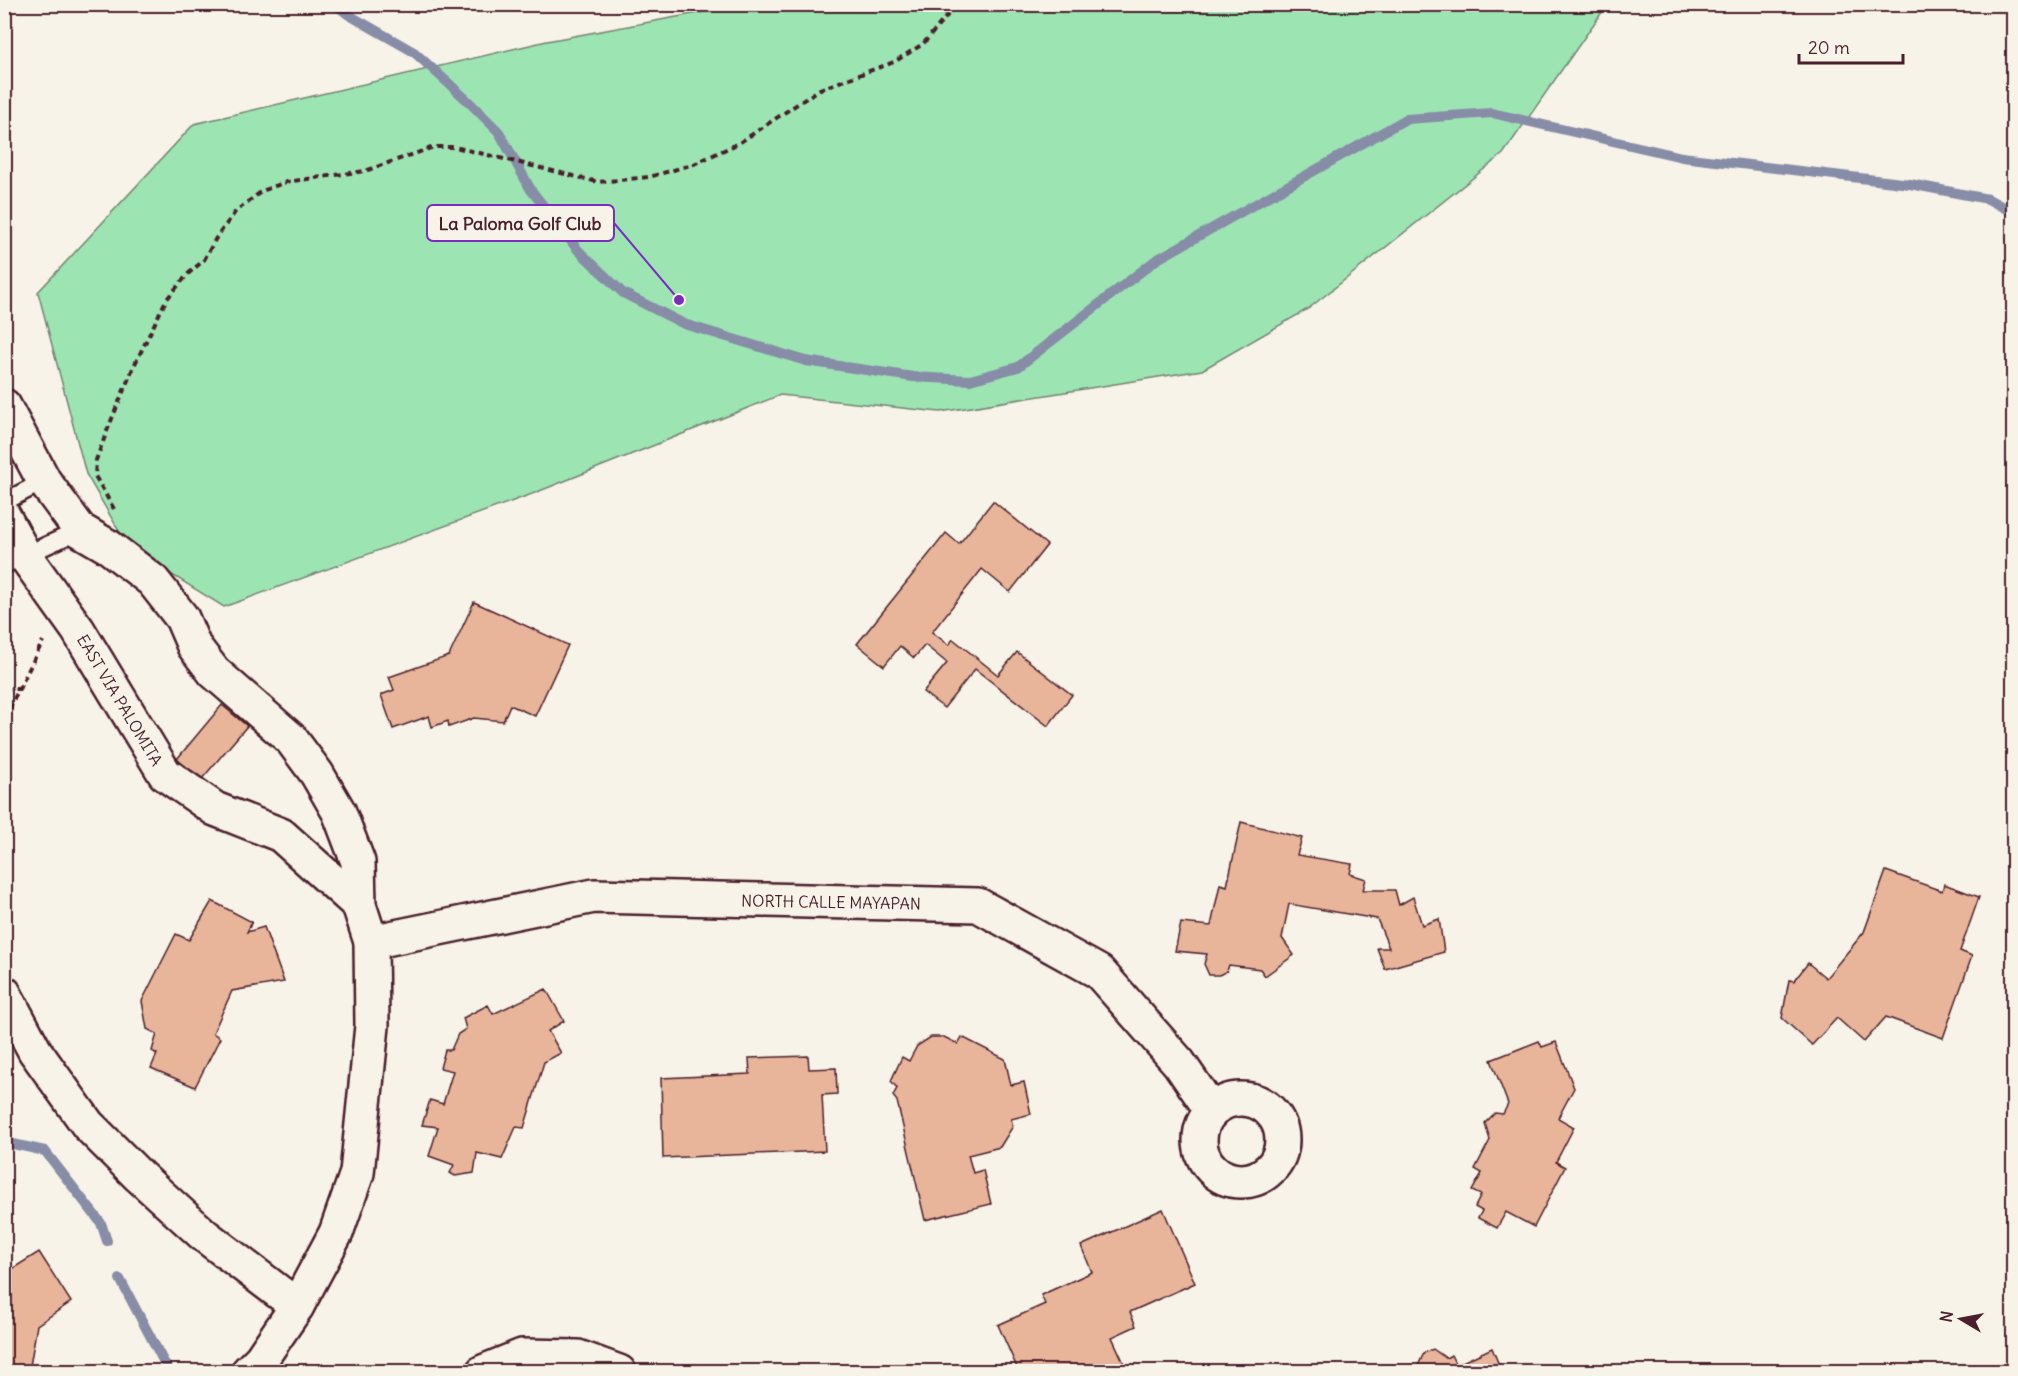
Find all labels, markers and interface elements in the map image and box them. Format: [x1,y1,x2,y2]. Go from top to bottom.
scale bar [1799,27,1902,65]
text: 20 m [1808,36,1850,59]
callout: La Paloma Golf Club [427,205,614,241]
text: La Paloma Golf Club [438,212,602,235]
street label: EAST VIA PALOMITA [73,631,167,769]
street label: NORTH CALLE MAYAPAN [741,890,921,914]
north arrow [1931,1289,1991,1349]
text: N [1935,1309,1957,1324]

